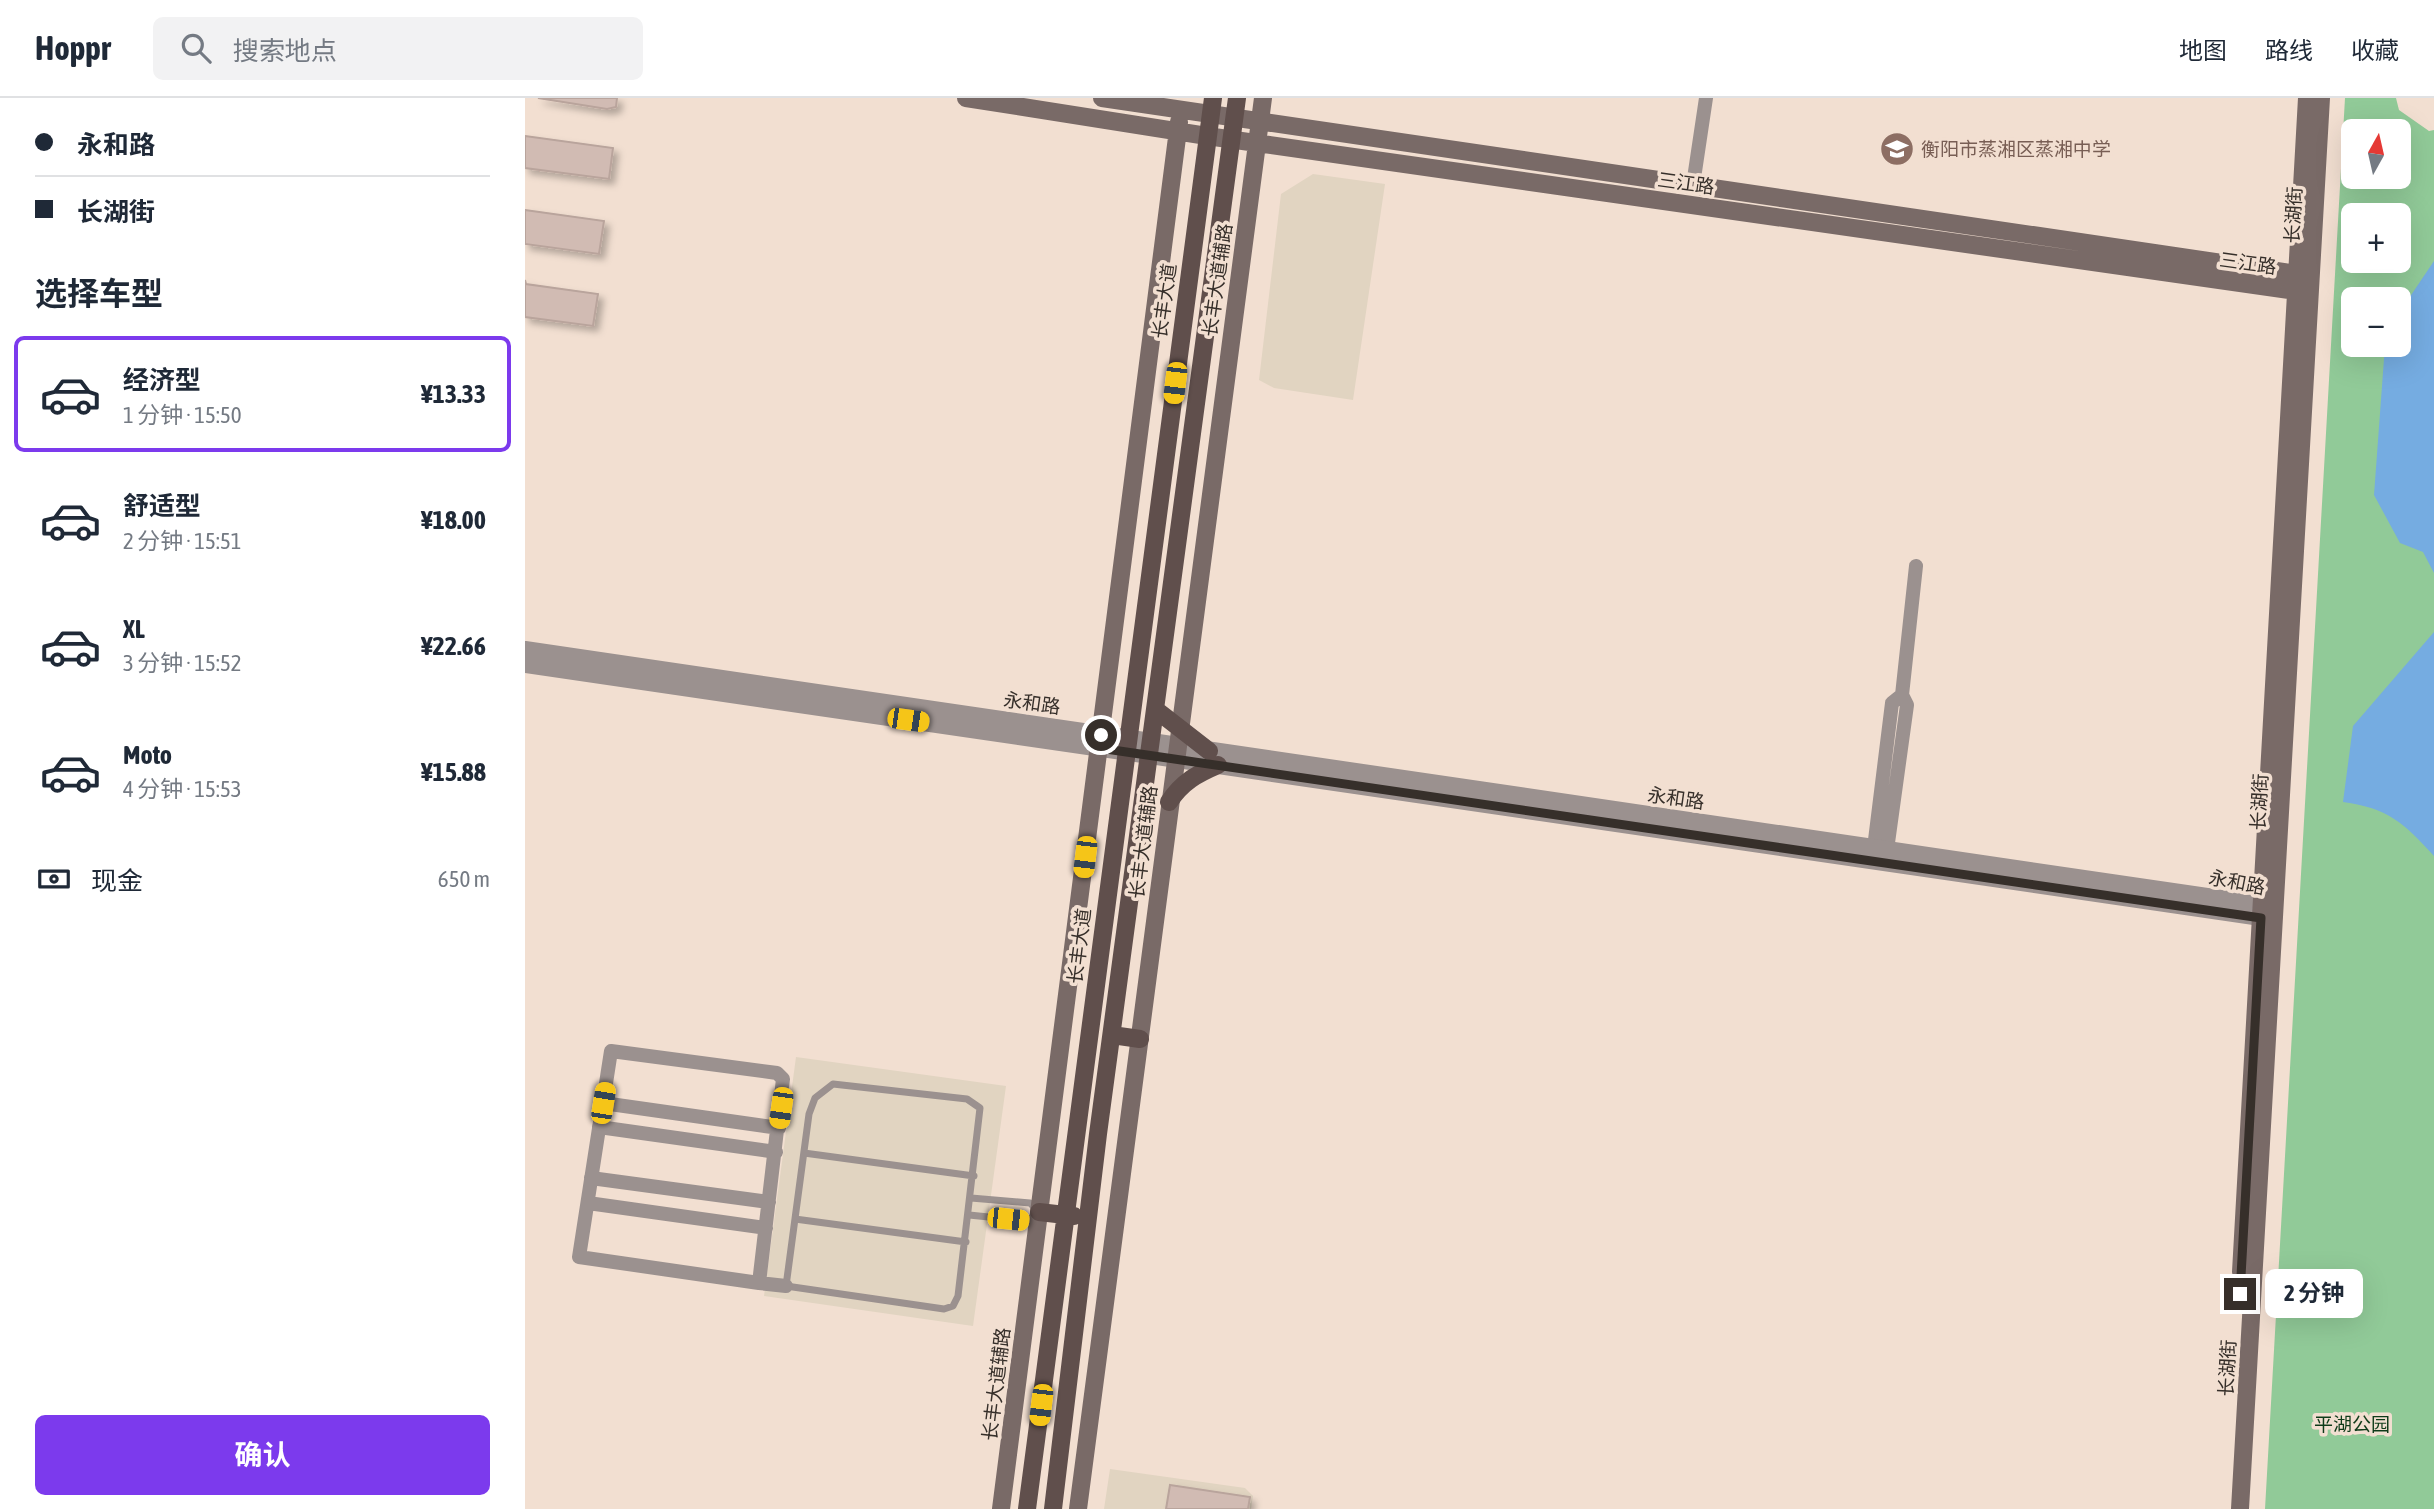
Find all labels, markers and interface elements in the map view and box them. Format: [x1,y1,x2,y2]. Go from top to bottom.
search box [153,17,643,80]
text: Hoppr [35,29,111,67]
icon: search [177,29,215,67]
text: 搜索地点 [233,36,337,66]
text: 地图 [2179,37,2227,64]
text: 路线 [2265,37,2313,64]
text: 收藏 [2351,37,2399,64]
north arrow [2341,119,2411,189]
map controls [2341,119,2411,357]
text: 永和路 [77,130,155,160]
school or university icon: 衡阳市蒸湘区蒸湘中学 [1878,130,1916,168]
place label: 衡阳市蒸湘区蒸湘中学 [1921,138,2111,160]
street label: 三江路 [1656,168,1716,198]
street label: 长湖街 [2281,186,2305,244]
text: 长湖街 [77,197,155,227]
button: + [2341,203,2411,273]
street label: 长丰大道辅路 [1198,222,1236,338]
street label: 三江路 [2218,248,2278,278]
street label: 长丰大道 [1148,262,1180,340]
text: 选择车型 [35,275,163,312]
button: − [2341,287,2411,357]
car [1163,361,1188,405]
icon: car [39,363,102,426]
text: 经济型 [123,365,201,395]
text: ¥13.33 [421,379,486,409]
text: 1 分钟 · 15:50 [123,402,242,428]
icon: car [39,489,102,552]
text: 舒适型 [123,491,201,521]
text: ¥18.00 [421,505,486,535]
text: 2 分钟 · 15:51 [123,528,242,554]
text: XL [123,614,145,644]
icon: car [39,615,102,678]
text: ¥22.66 [421,631,486,661]
text: 3 分钟 · 15:52 [123,650,242,676]
street label: 永和路 [1002,688,1062,718]
car [886,707,931,733]
route start [1085,719,1117,751]
text: Moto [123,740,172,770]
icon: car [39,741,102,804]
text: ¥15.88 [421,757,486,787]
street label: 长湖街 [2247,773,2271,831]
text: 4 分钟 · 15:53 [123,776,242,802]
street label: 永和路 [1646,783,1706,813]
street label: 长丰大道辅路 [1125,784,1161,900]
car [1073,835,1098,879]
icon: cash [35,860,73,898]
text: 现金 [91,866,143,896]
text: 650 m [438,866,490,892]
street label: 永和路 [2207,866,2267,898]
street label: 长丰大道 [1063,907,1095,985]
car [590,1081,617,1125]
car [768,1086,795,1130]
car [987,1206,1030,1232]
callout: 2 分钟 [2265,1270,2363,1318]
route end [2224,1278,2256,1310]
text: 2 分钟 [2284,1280,2344,1306]
street label: 长丰大道辅路 [978,1326,1014,1442]
street label: 长湖街 [2215,1339,2239,1397]
car [1029,1383,1054,1427]
park label: 平湖公园 [2314,1413,2390,1435]
button: 确认 [35,1415,490,1495]

